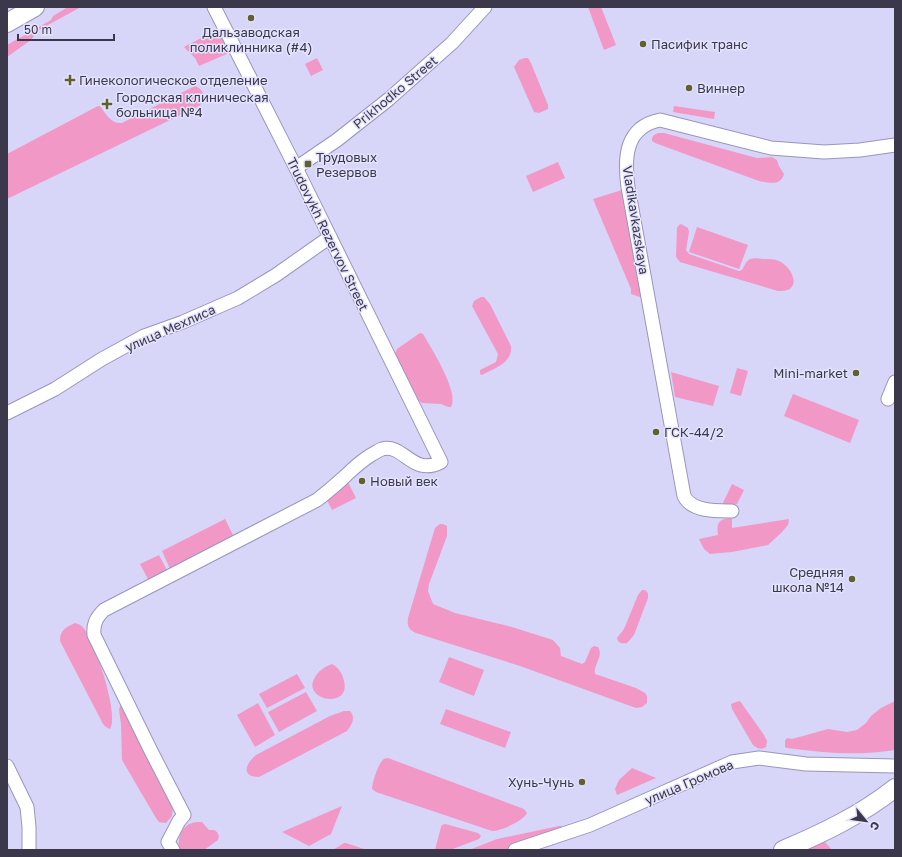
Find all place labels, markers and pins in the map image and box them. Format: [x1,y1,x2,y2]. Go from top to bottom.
marker: Дальзаводская поликлинника (#4) [246,13,256,23]
place label: Дальзаводская поликлинника (#4) [190,24,312,55]
place label: Пасифик транс [651,36,748,52]
marker: Пасифик транс [638,39,648,49]
place label: Гинекологическое отделение [79,72,267,88]
marker: Гинекологическое отделение [64,74,76,86]
place label: Виннер [697,80,745,96]
marker: Виннер [684,83,694,93]
place label: Городская клиническая больница №4 [116,89,269,120]
marker: Городская клиническая больница №4 [101,98,113,110]
place label: Трудовых Резервов [316,149,377,180]
marker: Трудовых Резервов [303,159,313,169]
place label: Mini-market [773,365,848,381]
marker: Mini-market [851,368,861,378]
place label: ГСК-44/2 [664,424,724,440]
marker: ГСК-44/2 [651,427,661,437]
place label: Новый век [370,473,439,489]
marker: Новый век [357,476,367,486]
place label: Средняя школа №14 [772,564,844,595]
marker: Средняя школа №14 [847,574,857,584]
place label: Хунь-Чунь [508,774,574,790]
marker: Хунь-Чунь [577,777,587,787]

